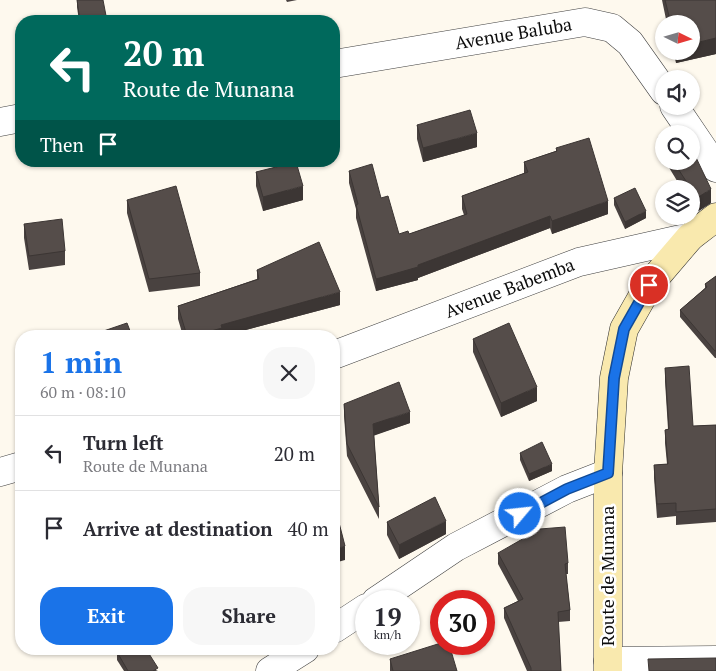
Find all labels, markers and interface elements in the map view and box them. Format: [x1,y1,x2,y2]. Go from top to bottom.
street label: Avenue Baluba [453,11,574,55]
north arrow [655,15,700,60]
map controls [655,15,700,225]
text: 20 m [123,30,204,76]
icon: left [40,35,105,100]
button: sound [655,70,700,115]
text: Route de Munana [123,74,295,103]
button: search [655,125,700,170]
icon: arrive [94,130,122,158]
text: Then [40,132,84,157]
button: layers [655,180,700,225]
street label: Avenue Babemba [441,252,578,323]
pin [628,264,670,306]
icon: arrive [635,271,663,299]
text: 1 min [40,342,122,382]
button: close [263,347,315,399]
text: 60 m · 08:10 [40,381,126,403]
text: Turn left [83,430,164,455]
icon: left [40,439,68,467]
text: 20 m [274,441,315,466]
text: Route de Munana [83,455,208,477]
position arrow [493,487,545,539]
street label: Route de Munana [595,506,619,646]
icon: arrive [40,514,68,542]
text: Arrive at destination [83,516,272,541]
text: 40 m [287,516,329,541]
button: Exit [40,587,173,645]
button: Share [183,587,315,645]
speed limit sign: 30 [430,590,495,655]
text: 19 [373,600,402,633]
text: km/h [374,627,401,642]

